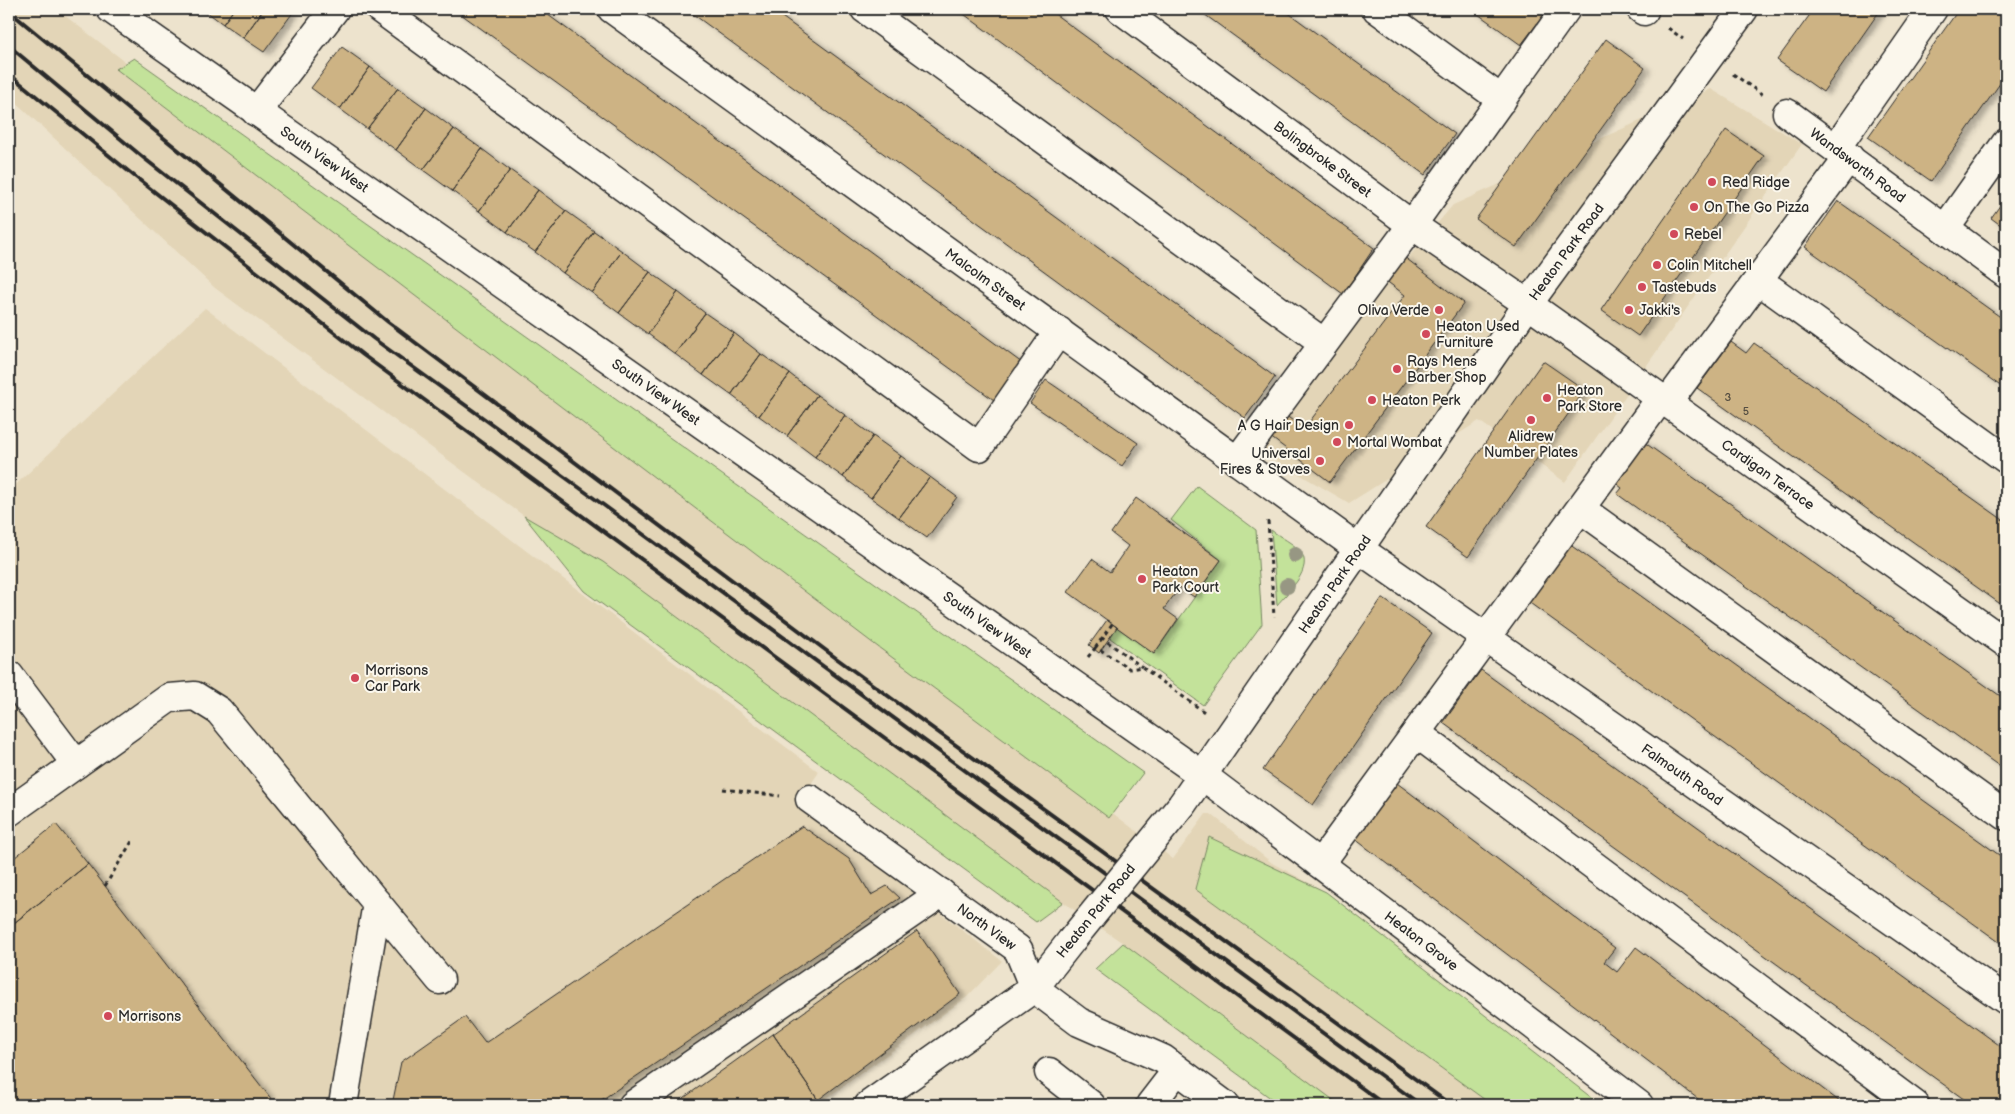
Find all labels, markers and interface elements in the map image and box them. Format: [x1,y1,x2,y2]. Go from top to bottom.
street label: Bolingbroke Street [1270,117,1375,201]
street label: South View West [277,122,373,196]
street label: Wandsworth Road [1807,124,1909,206]
place label: Red Ridge [1722,174,1790,191]
marker: Red Ridge [1706,176,1718,188]
place label: On The Go Pizza [1704,199,1809,216]
street label: Heaton Park Road [1525,200,1607,304]
marker: On The Go Pizza [1688,201,1700,213]
place label: Rebel [1684,226,1722,243]
marker: Rebel [1668,228,1680,240]
street label: Malcolm Street [942,244,1030,314]
place label: Colin Mitchell [1667,257,1752,274]
marker: Colin Mitchell [1651,259,1663,271]
place label: Tastebuds [1652,279,1717,296]
marker: Tastebuds [1636,281,1648,293]
place label: Oliva Verde [1358,302,1429,319]
place label: Jakki's [1639,302,1680,319]
marker: Oliva Verde [1433,304,1445,316]
marker: Jakki's [1623,304,1635,316]
place label: Heaton Used Furniture [1436,318,1519,351]
marker: Heaton Used Furniture [1420,328,1432,340]
place label: Rays Mens Barber Shop [1407,353,1487,386]
street label: South View West [609,355,704,429]
marker: Rays Mens Barber Shop [1391,363,1403,375]
place label: Heaton Park Store [1557,382,1622,415]
house number: 3 [1725,391,1732,404]
place label: Heaton Perk [1382,392,1461,409]
marker: Heaton Park Store [1541,392,1553,404]
marker: Heaton Perk [1366,394,1378,406]
house number: 5 [1743,405,1749,418]
marker: Alidrew Number Plates [1525,414,1537,426]
place label: A G Hair Design [1238,417,1339,434]
marker: A G Hair Design [1343,419,1355,431]
place label: Alidrew Number Plates [1484,428,1578,461]
place label: Mortal Wombat [1347,434,1443,451]
marker: Mortal Wombat [1331,436,1343,448]
street label: Cardigan Terrace [1718,436,1818,513]
place label: Universal Fires & Stoves [1220,445,1310,478]
marker: Universal Fires & Stoves [1314,455,1326,467]
street label: Heaton Park Road [1295,531,1374,636]
place label: Heaton Park Court [1152,563,1220,596]
marker: Heaton Park Court [1136,573,1148,585]
street label: South View West [940,588,1036,662]
place label: Morrisons Car Park [365,662,428,695]
marker: Morrisons Car Park [349,672,361,684]
street label: Falmouth Road [1638,740,1727,809]
street label: Heaton Park Road [1053,861,1139,961]
street label: North View [954,899,1020,954]
street label: Heaton Grove [1381,907,1462,974]
place label: Morrisons [118,1008,181,1025]
marker: Morrisons [102,1010,114,1022]

